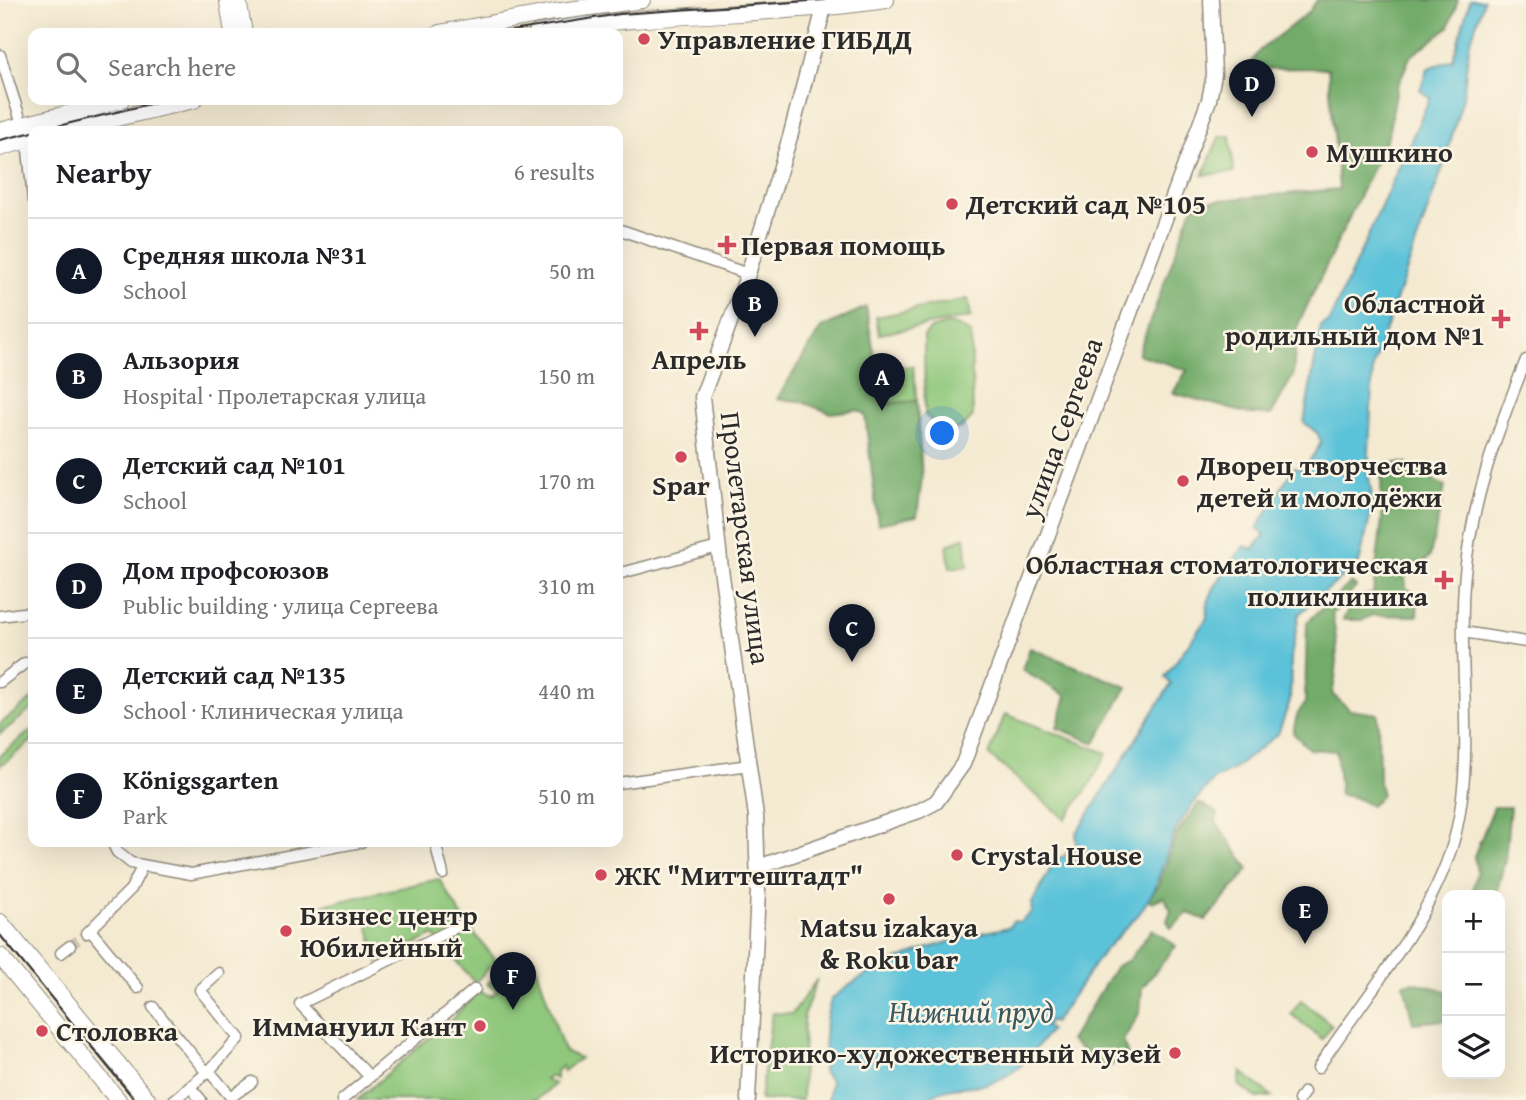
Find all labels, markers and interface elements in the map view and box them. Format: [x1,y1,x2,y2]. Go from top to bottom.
place label: Управление ГИБДД [658,18,912,59]
search box [28,28,623,105]
marker: Управление ГИБДД [636,31,652,47]
text: Search here [108,47,236,86]
icon: search [52,48,90,86]
pin: D [1229,59,1275,117]
place label: Мушкино [1326,131,1453,172]
marker: Мушкино [1304,144,1320,160]
text: Nearby [56,150,152,194]
text: 6 results [514,155,595,188]
place label: Детский сад №105 [965,183,1206,224]
marker: Детский сад №105 [944,196,960,212]
place label: Первая помощь [741,224,945,265]
text: Средняя школа №31 [123,235,367,274]
marker: Первая помощь [719,237,735,253]
text: A [72,254,86,287]
text: 50 m [549,254,595,287]
text: School [123,274,187,307]
pin: B [732,279,778,337]
place label: Областной родильный дом №1 [1225,282,1485,355]
marker: Областной родильный дом №1 [1491,309,1511,329]
marker: Апрель [691,323,707,339]
street label: улица Сергеева [1008,331,1113,525]
place label: Апрель [652,338,746,379]
text: Альзория [123,340,239,379]
pin: A [859,353,905,411]
text: B [72,359,86,392]
text: 150 m [538,359,595,392]
text: Hospital · Пролетарская улица [123,379,426,412]
street label: Пролетарская улица [711,409,782,667]
your location [925,416,959,450]
place label: Дворец творчества детей и молодёжи [1196,444,1448,517]
text: Детский сад №101 [123,445,346,484]
marker: Spar [673,449,689,465]
text: C [72,464,86,497]
text: 170 m [538,464,595,497]
place label: Spar [652,464,710,505]
marker: Дворец творчества детей и молодёжи [1175,473,1191,489]
text: School [123,484,187,517]
place label: Областная стоматологическая поликлиника [1026,543,1429,616]
text: Дом профсоюзов [123,550,329,589]
text: D [72,569,86,602]
text: 310 m [538,569,595,602]
marker: Областная стоматологическая поликлиника [1434,570,1454,590]
text: Public building · улица Сергеева [123,589,439,622]
pin: C [829,604,875,662]
text: Детский сад №135 [123,655,346,694]
text: E [73,674,85,707]
text: 440 m [538,674,595,707]
text: School · Клиническая улица [123,694,403,727]
text: Königsgarten [123,760,279,799]
text: F [73,779,85,812]
text: 510 m [538,779,595,812]
text: Park [123,799,167,832]
place label: Crystal House [971,834,1142,875]
marker: Crystal House [949,847,965,863]
place label: ЖК "Миттештадт" [614,854,863,895]
marker: ЖК "Миттештадт" [593,867,609,883]
pin: E [1282,886,1328,944]
map controls [1442,890,1505,1079]
button: + [1442,890,1505,953]
marker: Matsu izakaya & Roku bar [881,891,897,907]
place label: Бизнес центр Юбилейный [300,894,478,967]
place label: Matsu izakaya & Roku bar [800,906,979,979]
marker: Бизнес центр Юбилейный [278,923,294,939]
pin: F [490,952,536,1010]
button: − [1442,953,1505,1016]
water label: Нижний пруд [888,989,1054,1033]
place label: Иммануил Кант [252,1005,466,1046]
place label: Столовка [56,1010,179,1051]
button: layers [1442,1016,1505,1079]
marker: Иммануил Кант [472,1018,488,1034]
marker: Столовка [34,1023,50,1039]
place label: Историко-художественный музей [710,1032,1161,1073]
marker: Историко-художественный музей [1167,1045,1183,1061]

